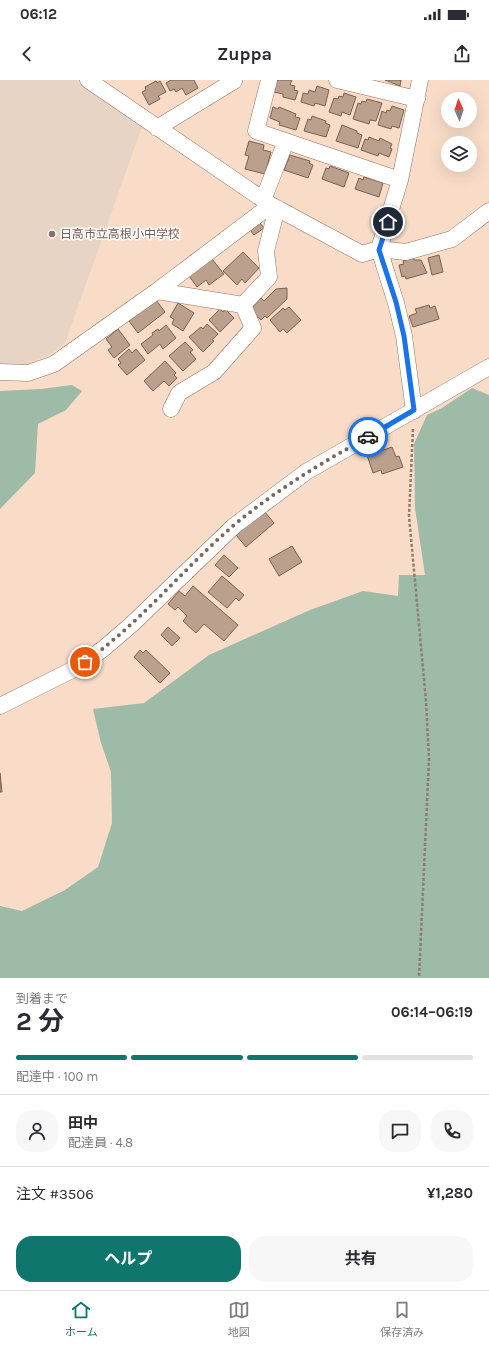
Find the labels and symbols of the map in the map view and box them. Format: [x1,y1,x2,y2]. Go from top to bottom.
north arrow [441,92,477,128]
pin [371,205,405,239]
place label: 日高市立高根小中学校 [60,227,180,241]
marker: 日高市立高根小中学校 [47,229,57,239]
courier [348,417,388,457]
pin [68,645,102,679]

